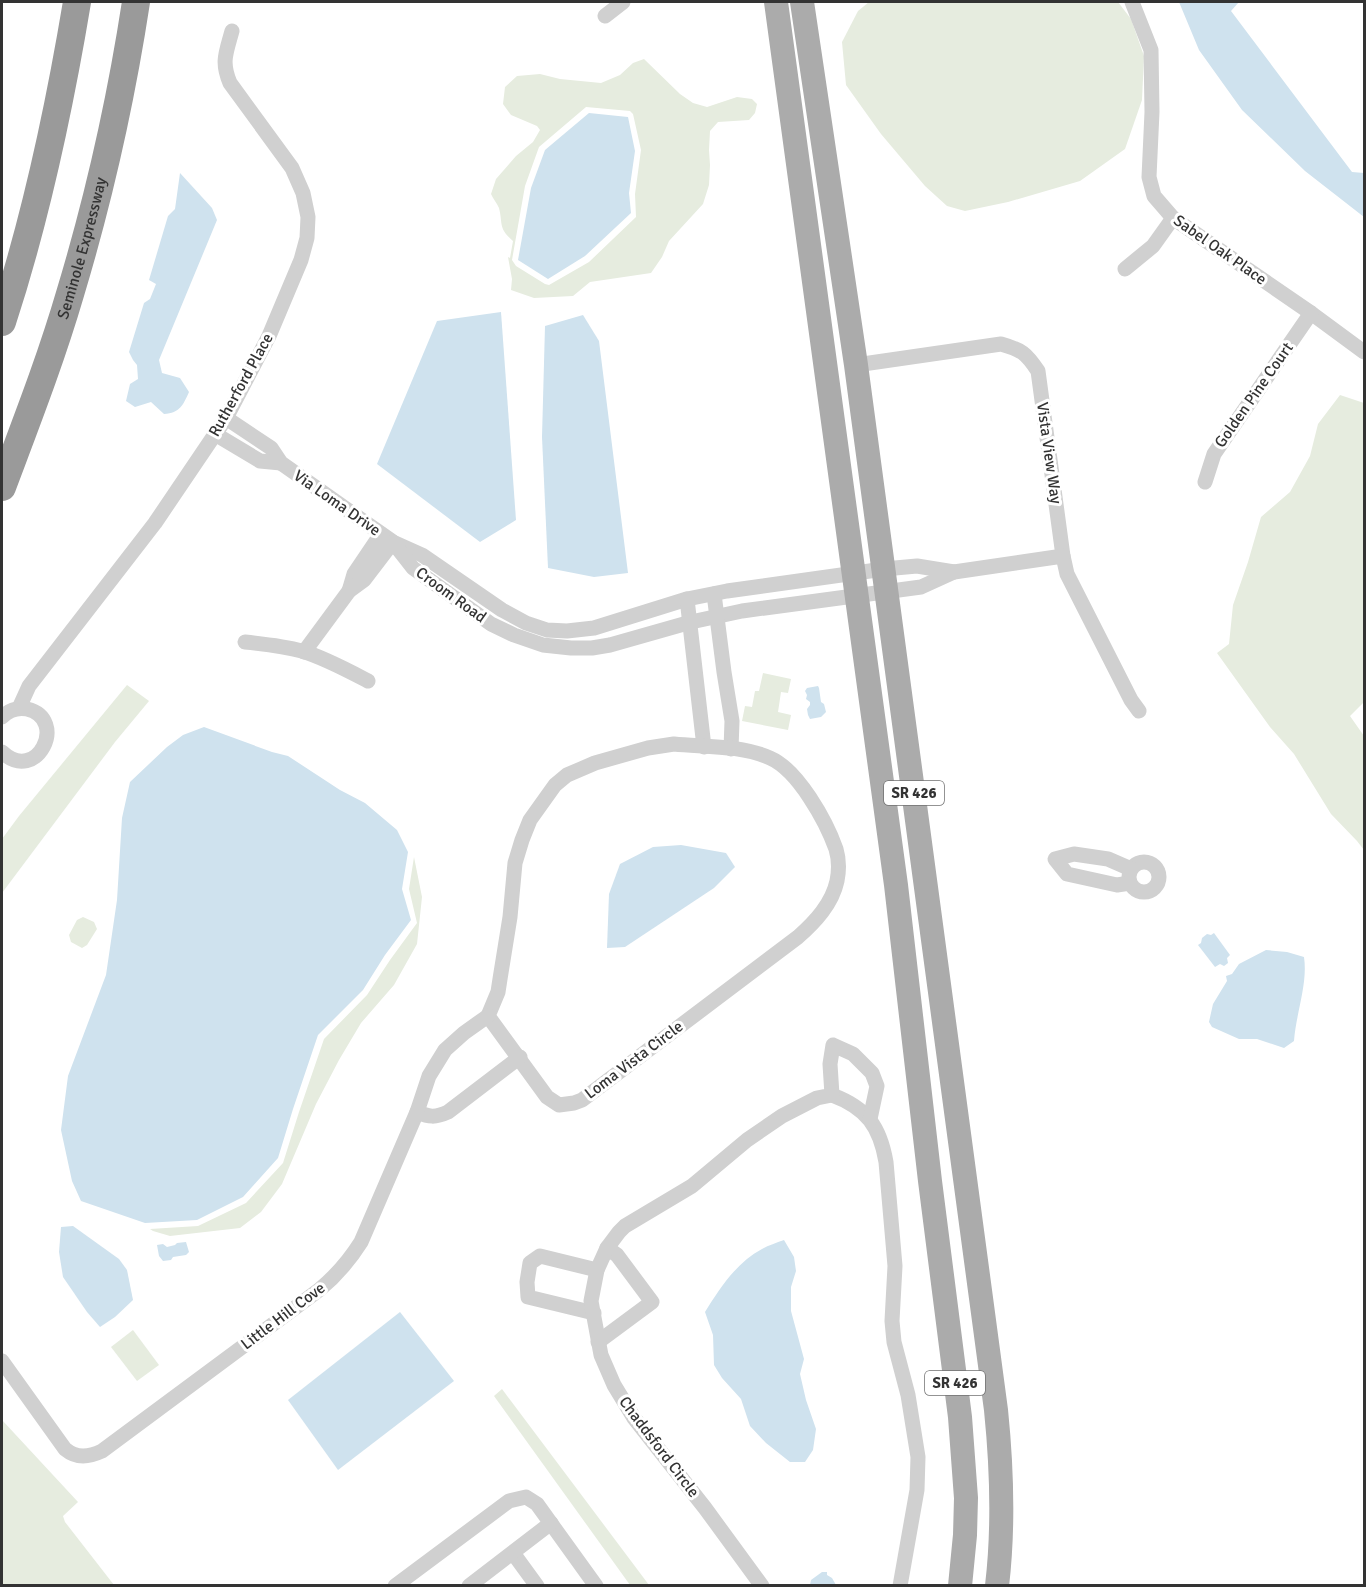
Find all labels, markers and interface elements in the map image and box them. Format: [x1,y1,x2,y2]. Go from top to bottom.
street label: Seminole Expressway [53,175,111,322]
street label: Sabel Oak Place [1170,211,1270,289]
street label: Rutherford Place [204,330,278,440]
street label: Golden Pine Court [1210,338,1298,452]
street label: Vista View Way [1032,401,1066,506]
street label: Via Loma Drive [290,466,384,540]
street label: Croom Road [412,563,490,627]
road number: SR 426 [884,781,944,805]
street label: Loma Vista Circle [581,1016,687,1104]
street label: Little Hill Cove [237,1278,329,1354]
road number: SR 426 [925,1371,985,1395]
street label: Chaddsford Circle [615,1393,703,1501]

